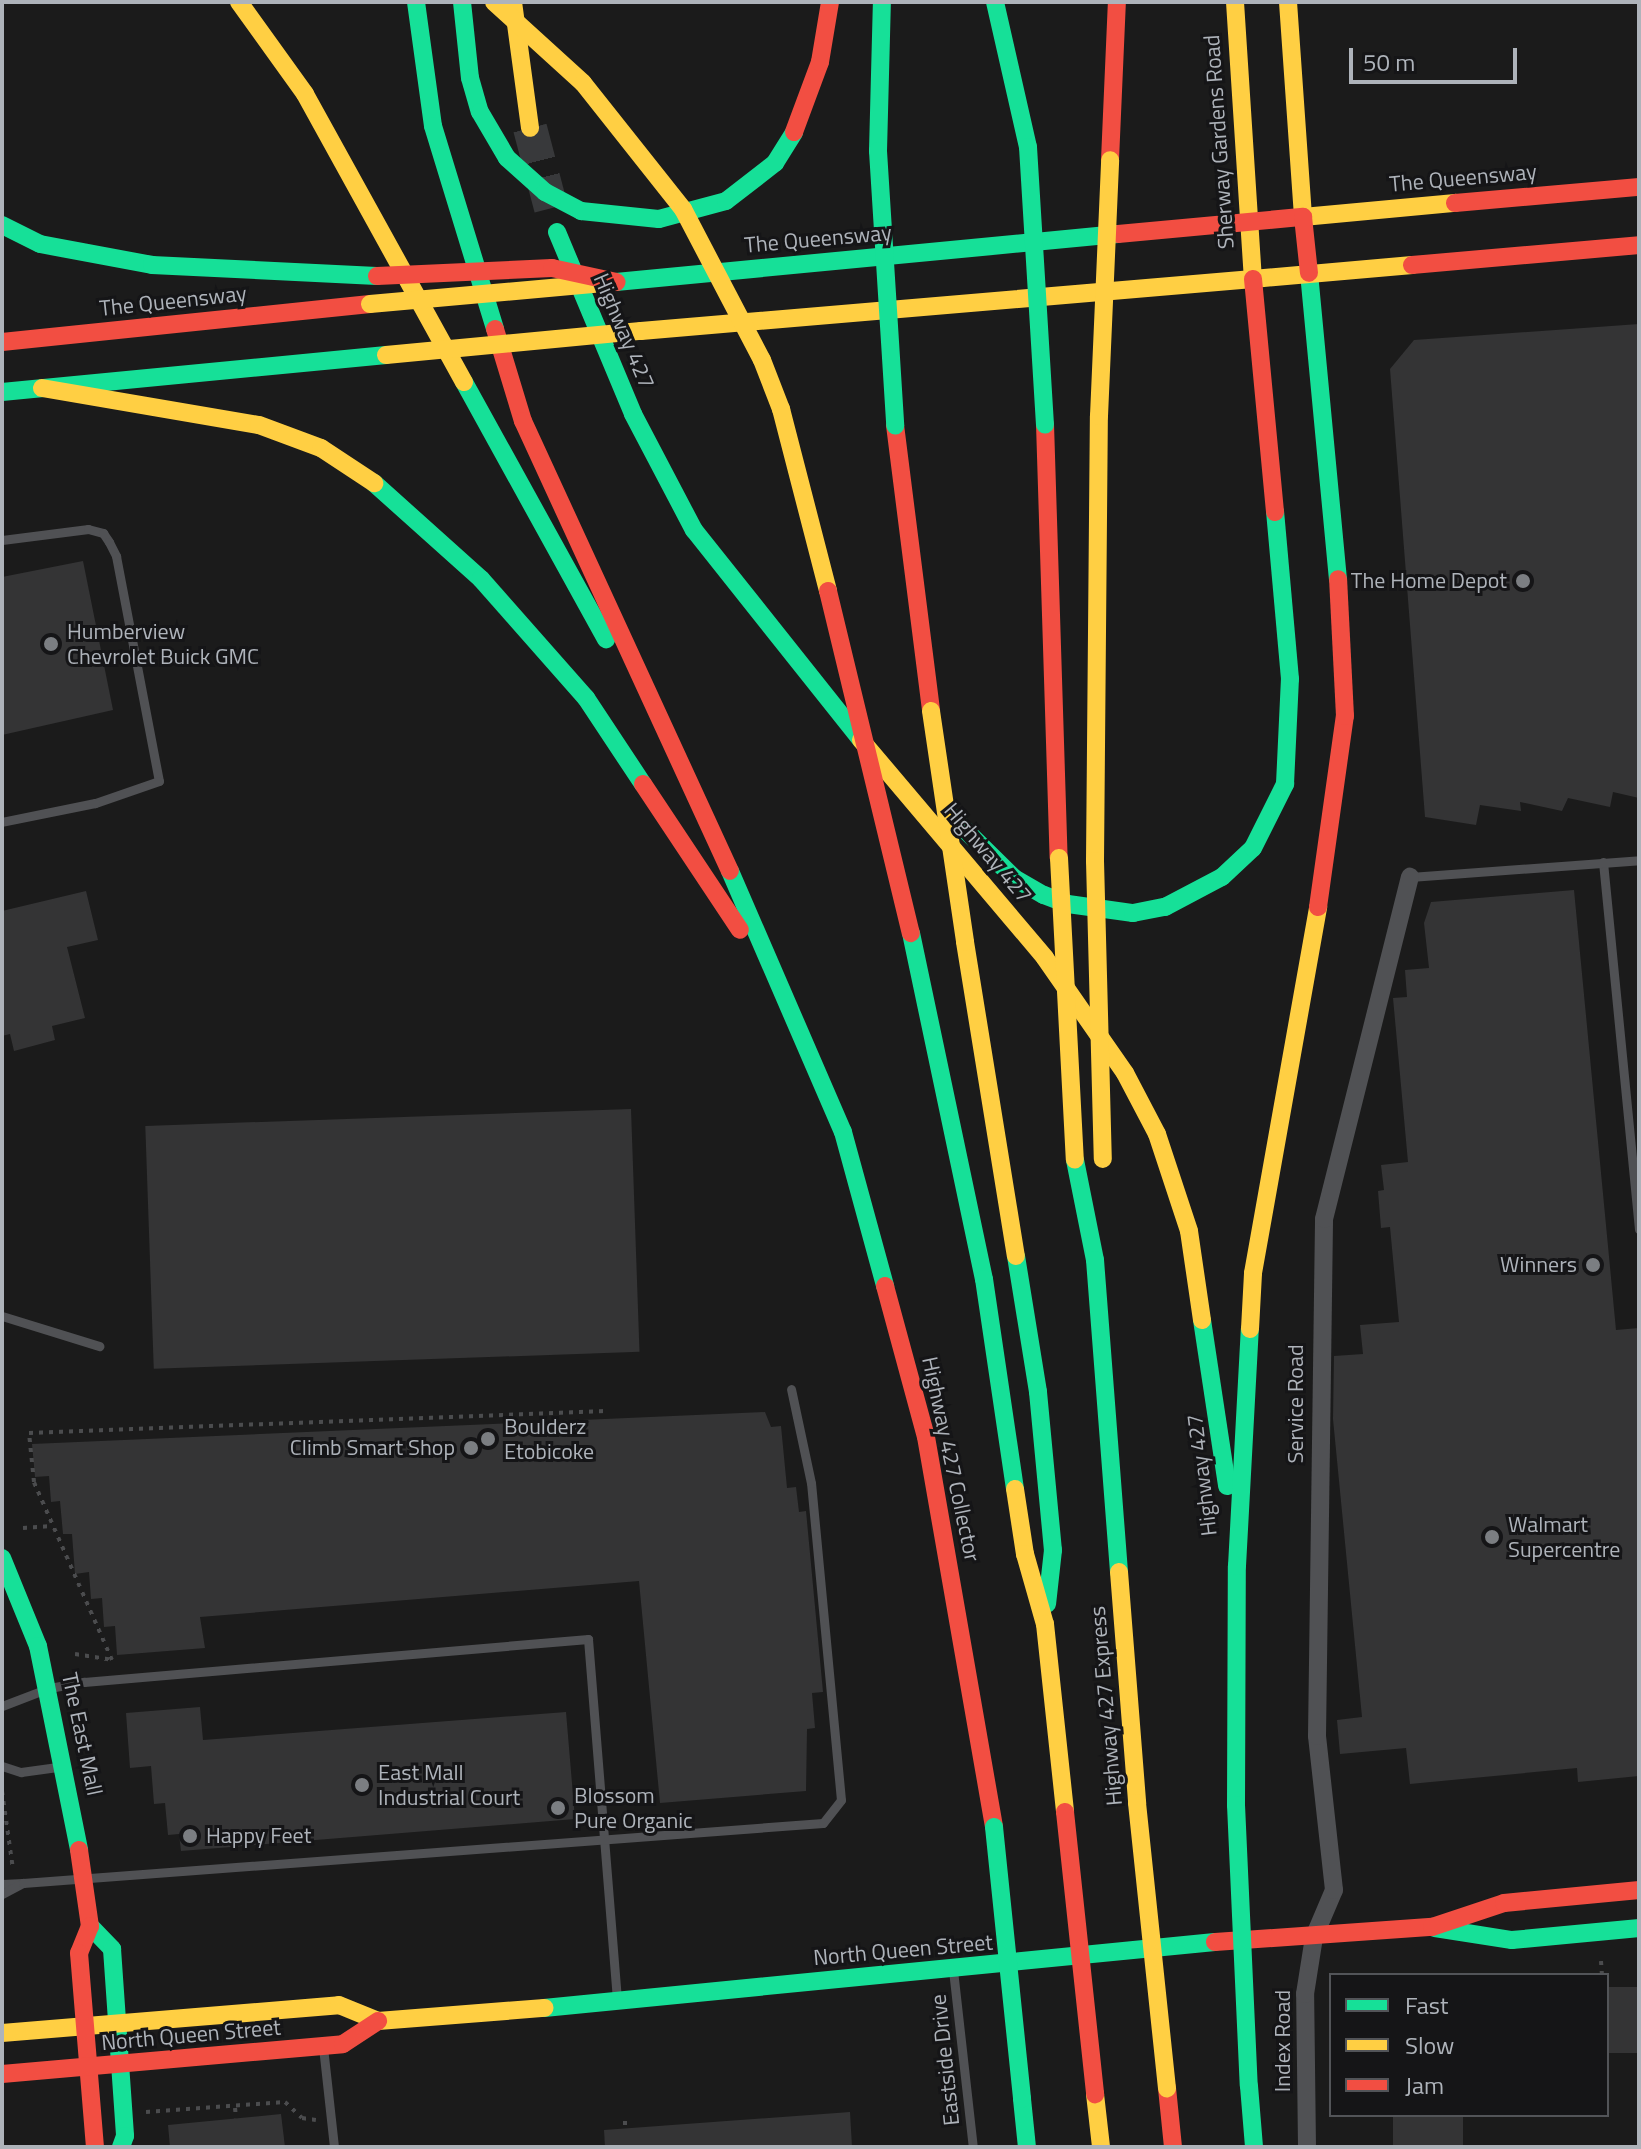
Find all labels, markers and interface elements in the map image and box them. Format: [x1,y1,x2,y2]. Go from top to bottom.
scale bar [1353,32,1521,82]
street label: Sherway Gardens Road [1198,34,1240,250]
text: 50 m [1363,44,1415,80]
street label: The Queensway [1388,158,1538,198]
street label: The Queensway [743,219,893,259]
street label: Highway 427 [588,269,660,393]
street label: The Queensway [98,280,248,322]
place label: The Home Depot [1351,568,1507,594]
marker: The Home Depot [1514,572,1532,590]
place label: Humberview Chevrolet Buick GMC [67,618,259,670]
marker: Humberview Chevrolet Buick GMC [42,635,60,653]
street label: Highway 427 [938,798,1038,908]
place label: Winners [1500,1252,1577,1278]
marker: Winners [1584,1256,1602,1274]
street label: Service Road [1283,1344,1309,1464]
street label: Highway 427 Collector [916,1354,986,1564]
place label: Boulderz Etobicoke [504,1413,594,1464]
street label: Highway 427 [1181,1413,1223,1537]
marker: Boulderz Etobicoke [479,1430,497,1448]
place label: Climb Smart Shop [290,1435,455,1461]
marker: Climb Smart Shop [462,1439,480,1457]
place label: Walmart Supercentre [1508,1511,1620,1562]
marker: Walmart Supercentre [1483,1528,1501,1546]
street label: Highway 427 Express [1084,1605,1128,1807]
street label: The East Mall [56,1670,108,1798]
place label: East Mall Industrial Court [378,1759,520,1810]
marker: East Mall Industrial Court [353,1776,371,1794]
place label: Blossom Pure Organic [574,1782,693,1834]
marker: Blossom Pure Organic [549,1799,567,1817]
place label: Happy Feet [206,1823,311,1849]
marker: Happy Feet [181,1827,199,1845]
street label: North Queen Street [812,1929,994,1971]
legend [1329,1973,1609,2117]
text: Fast [1405,1987,1448,2023]
street label: Index Road [1270,1990,1296,2092]
street label: Eastside Drive [925,1993,965,2127]
street label: North Queen Street [100,2014,282,2056]
text: Slow [1405,2027,1454,2063]
text: Jam [1405,2067,1444,2103]

